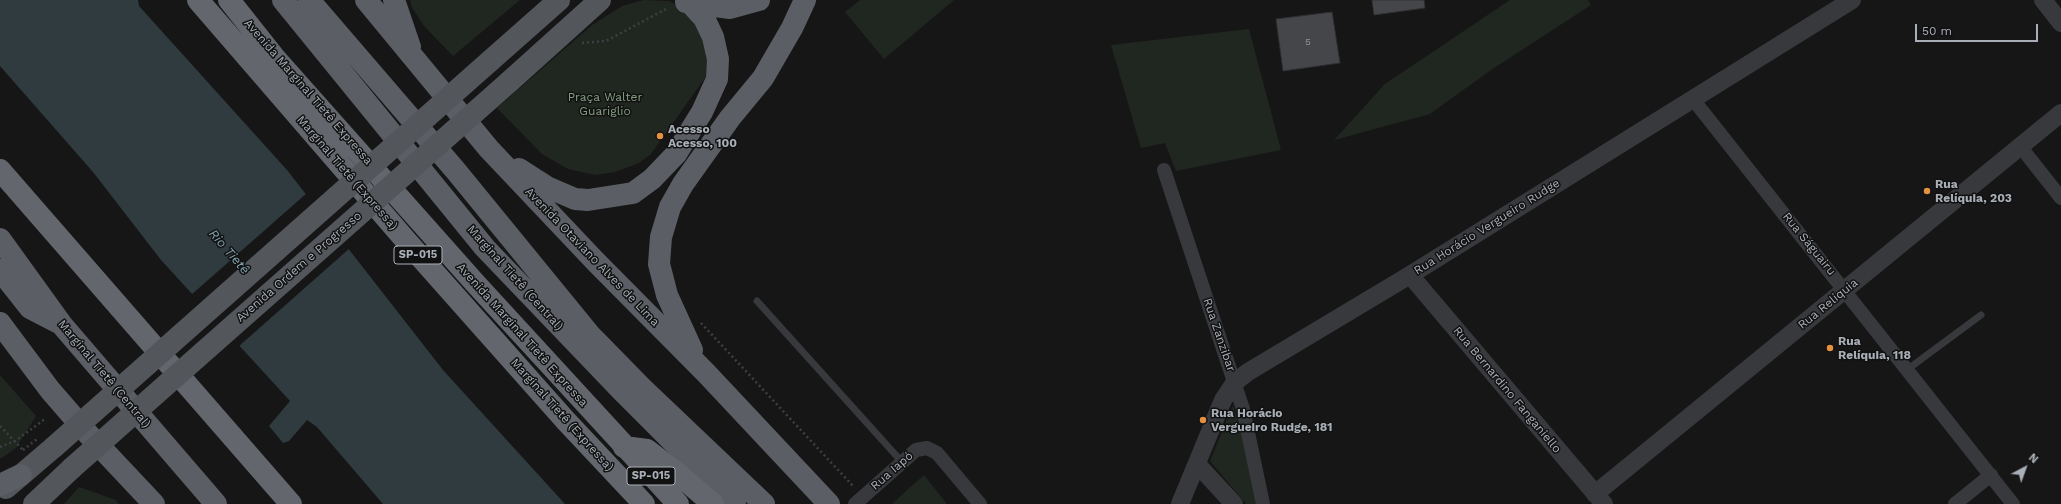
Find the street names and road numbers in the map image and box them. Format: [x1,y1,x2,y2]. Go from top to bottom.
street label: Avenida Marginal Tietê Expressa [241,16,375,168]
street label: Marginal Tietê (Expressa) [293,113,401,233]
street label: Rua Horácio Vergueiro Rudge [1411,176,1563,278]
street label: Avenida Otaviano Alves de Lima [522,185,662,329]
street label: Avenida Ordem e Progresso [233,209,365,325]
street label: Rua Ságuairu [1779,210,1839,278]
street label: Marginal Tietê (Central) [464,222,566,334]
road number: SP-015 [394,246,442,264]
street label: Avenida Marginal Tietê Expressa [454,260,590,410]
street label: Rua Relíquia [1795,276,1861,332]
street label: Rua Zanzibar [1200,296,1238,374]
street label: Marginal Tietê (Central) [55,317,153,431]
street label: Rua Bernardino Fanganiello [1450,324,1564,456]
street label: Marginal Tietê (Expressa) [508,356,616,474]
street label: Rua Iapó [868,449,916,493]
road number: SP-015 [627,467,675,485]

